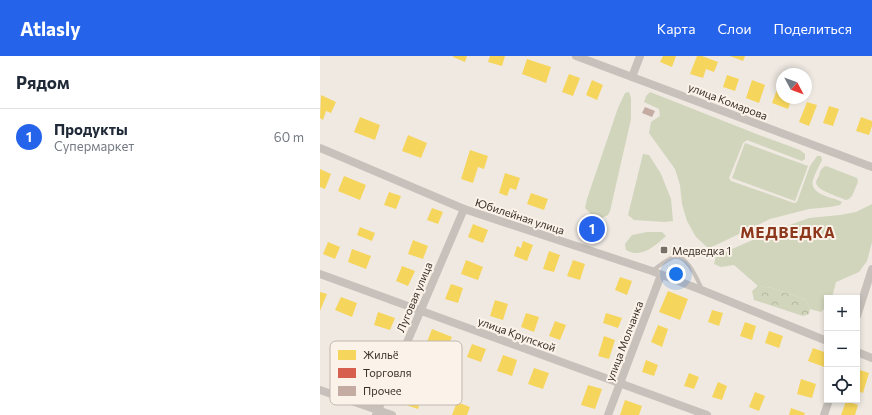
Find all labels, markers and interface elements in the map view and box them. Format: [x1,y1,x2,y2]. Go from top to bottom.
text: Atlasly [20,17,81,40]
text: Карта [657,20,695,37]
text: Слои [717,20,752,37]
text: Поделиться [774,20,852,37]
north arrow [776,68,812,104]
text: Рядом [16,72,70,93]
street label: улица Комарова [687,80,769,122]
text: Продукты [54,120,128,138]
text: 1 [26,129,32,145]
text: 60 m [274,129,304,145]
text: Супермаркет [54,138,134,154]
street label: Юбилейная улица [474,195,566,237]
pin: 1 [579,214,605,244]
district label: МЕДВЕДКА [740,223,836,241]
place label: Медведка 1 [672,244,731,257]
marker: Медведка 1 [659,245,669,255]
street label: Луговая улица [393,260,435,334]
your location [666,264,686,284]
map controls [824,295,860,403]
button: + [824,295,860,331]
street label: улица Молчанка [603,299,645,383]
street label: улица Крупской [476,314,558,354]
button: − [824,331,860,367]
legend [330,341,462,405]
text: Жильё [363,348,399,361]
text: Торговля [363,366,412,379]
button: locate [824,367,860,403]
text: Прочее [363,384,402,397]

